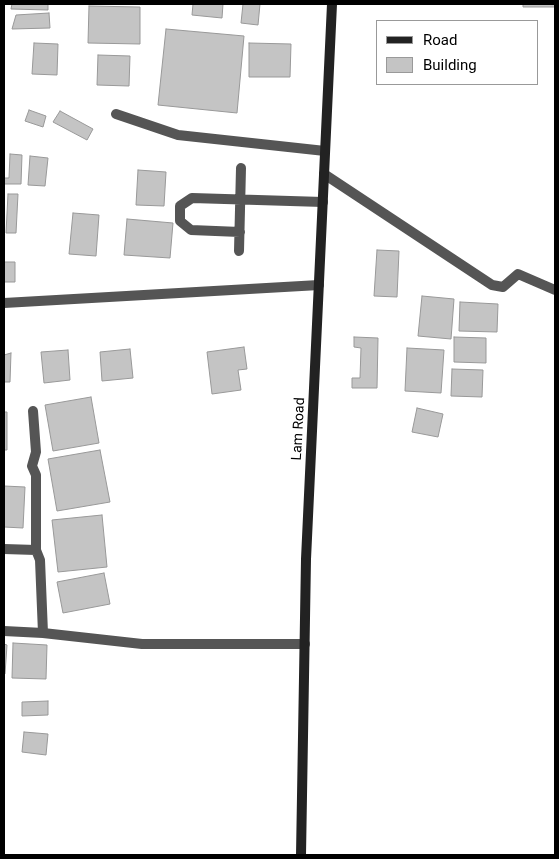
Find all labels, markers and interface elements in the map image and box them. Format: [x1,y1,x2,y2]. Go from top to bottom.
legend [376,20,539,85]
text: Road [423,31,457,49]
text: Building [423,56,477,74]
street label: Lam Road [289,397,309,461]

